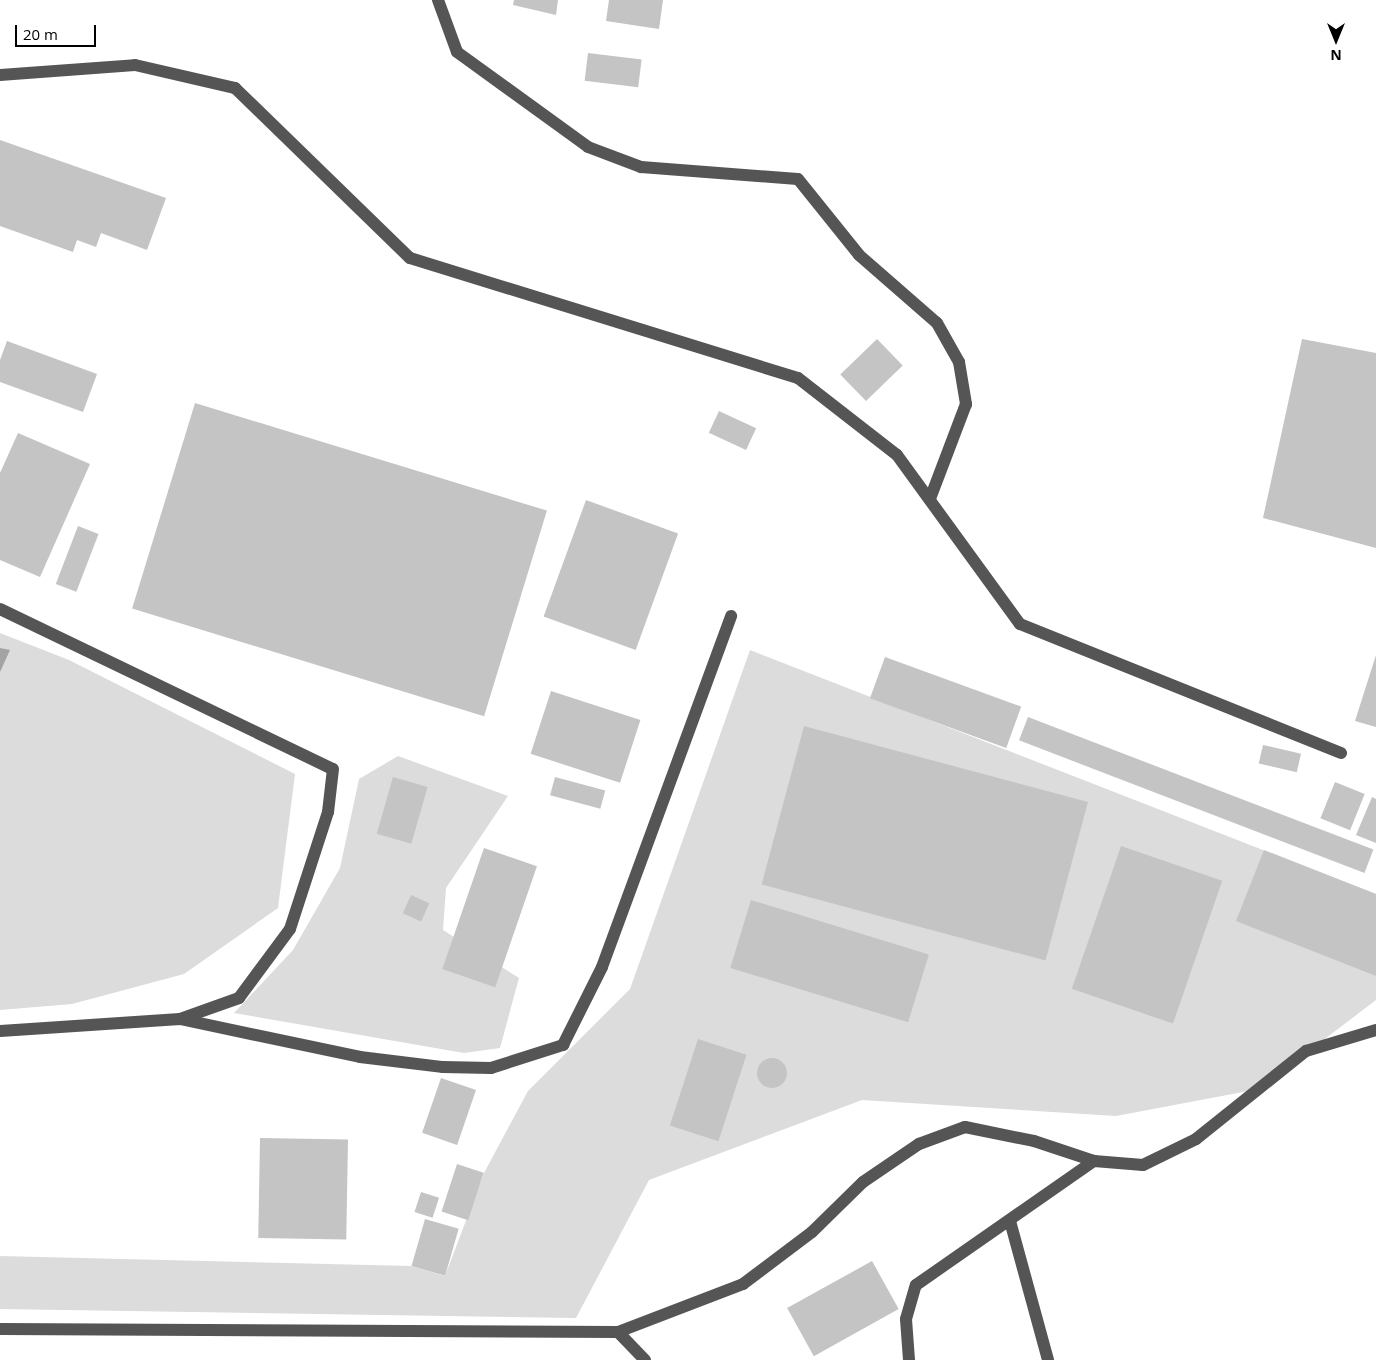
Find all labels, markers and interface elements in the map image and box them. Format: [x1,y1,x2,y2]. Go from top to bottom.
scale bar [18,15,99,47]
north arrow [1311,15,1361,65]
text: 20 m [23,24,58,44]
text: N [1330,46,1342,65]

